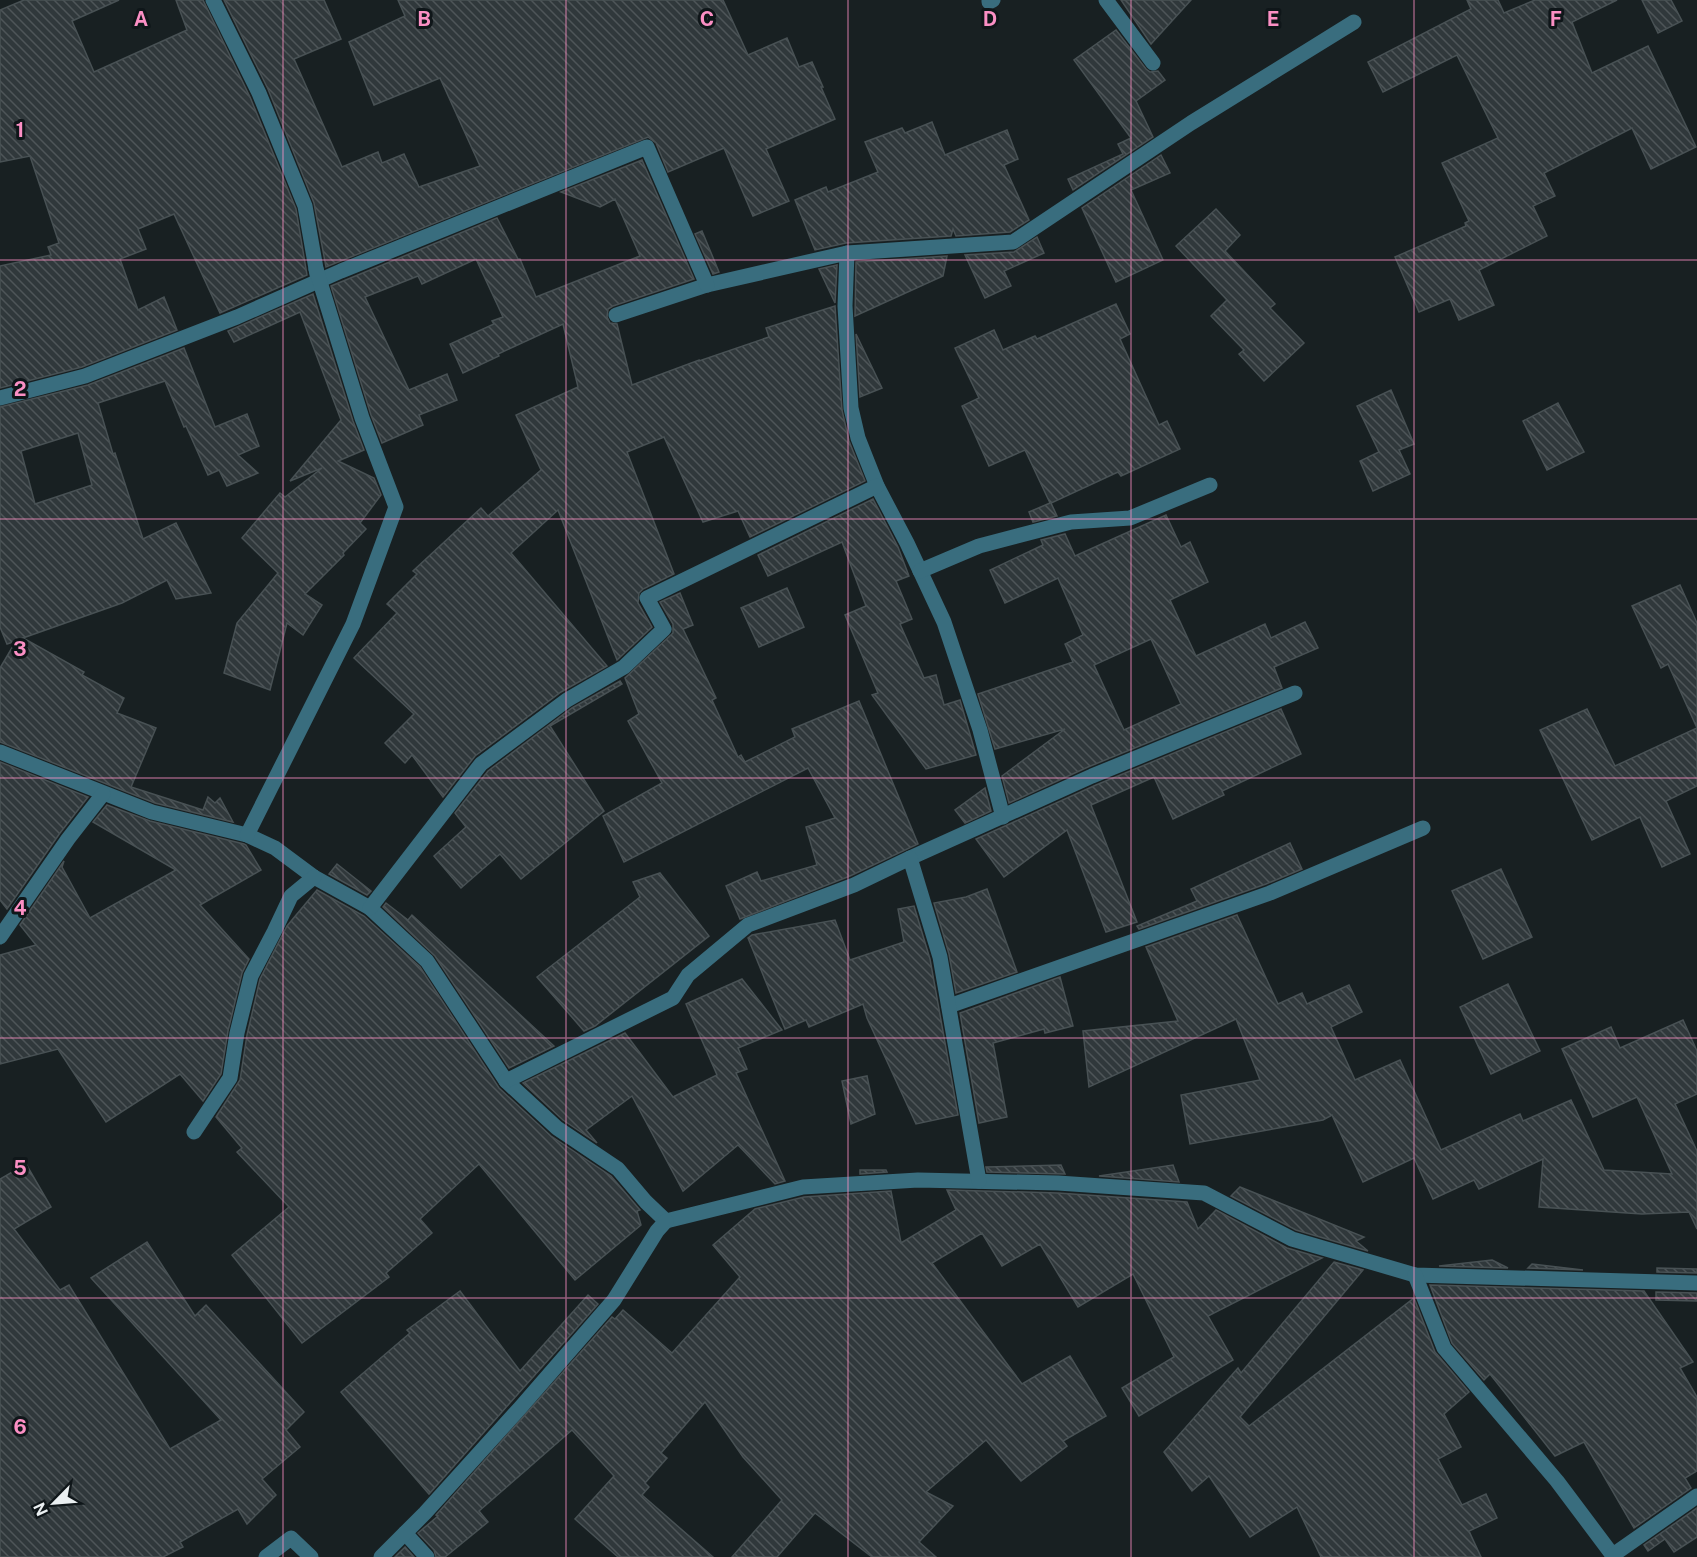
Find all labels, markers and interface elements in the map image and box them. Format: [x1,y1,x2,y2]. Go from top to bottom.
text: A [134,7,148,31]
text: B [417,7,431,31]
text: C [700,7,714,31]
text: D [983,7,997,31]
text: E [1267,7,1279,31]
text: F [1550,7,1562,31]
text: 1 [16,118,24,142]
text: 2 [14,377,26,401]
text: 3 [13,637,27,661]
text: 4 [13,896,27,920]
text: 5 [13,1156,27,1180]
text: 6 [13,1415,27,1439]
north arrow [24,1473,84,1533]
text: N [30,1499,52,1519]

